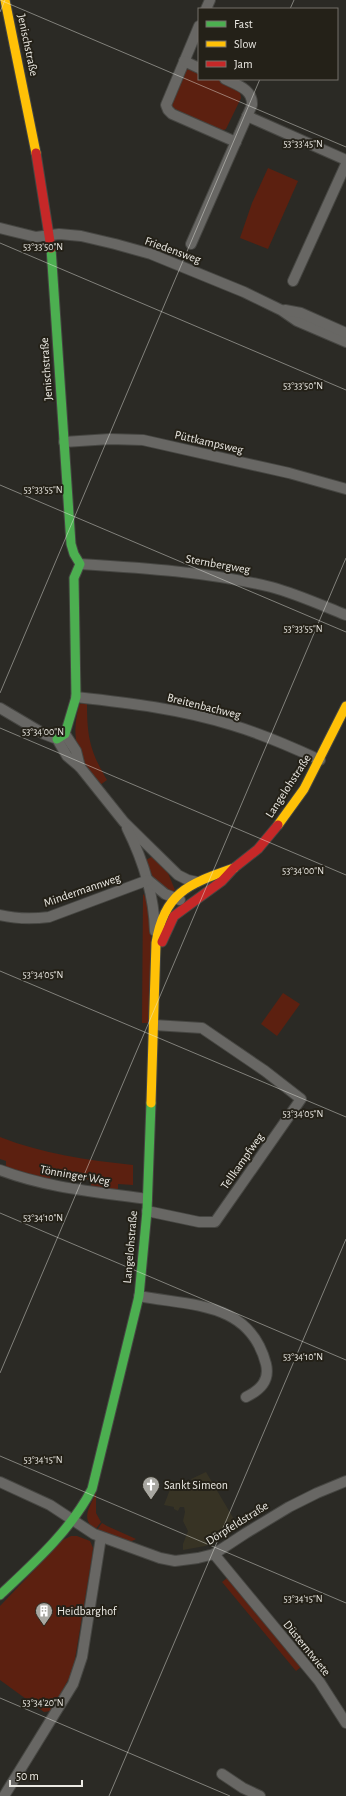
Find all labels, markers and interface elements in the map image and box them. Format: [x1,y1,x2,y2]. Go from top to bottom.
legend [198,8,338,80]
street label: Jenischstraße [16,13,40,77]
text: Fast [234,18,253,30]
text: Slow [234,38,256,50]
text: Jam [234,58,253,70]
text: 53°33'45"N [283,139,323,149]
street label: Friedensweg [143,234,203,266]
text: 53°33'50"N [23,242,63,252]
street label: Jenischstraße [38,337,54,401]
text: 53°33'50"N [283,381,323,391]
street label: Püttkampsweg [174,428,245,456]
text: 53°33'55"N [23,485,63,495]
street label: Sternbergweg [185,552,251,576]
text: 53°33'55"N [283,624,323,634]
street label: Breitenbachweg [166,691,242,721]
text: 53°34'00"N [22,727,64,737]
street label: Langelohstraße [263,752,313,820]
text: 53°34'00"N [282,866,324,876]
street label: Mindermannweg [42,871,122,909]
text: 53°34'05"N [23,970,63,980]
text: 53°34'05"N [283,1109,323,1119]
street label: Tellkampfweg [218,1131,266,1191]
street label: Tönninger Weg [39,1163,111,1187]
street label: Langelohstraße [121,1210,139,1284]
text: 53°34'10"N [23,1213,63,1223]
text: 53°34'10"N [283,1352,323,1362]
text: 53°34'15"N [23,1455,63,1465]
church icon: Sankt Simeon [141,1475,161,1500]
place label: Sankt Simeon [164,1479,228,1491]
street label: Dörpfeldstraße [204,1499,270,1547]
text: 53°34'15"N [283,1594,323,1604]
building icon: Heidbarghof [34,1601,54,1626]
place label: Heidbarghof [57,1605,118,1617]
street label: Düsterntwiete [281,1618,333,1678]
text: 53°34'20"N [22,1698,64,1708]
scale bar [10,1762,82,1788]
text: 50 m [16,1770,39,1782]

